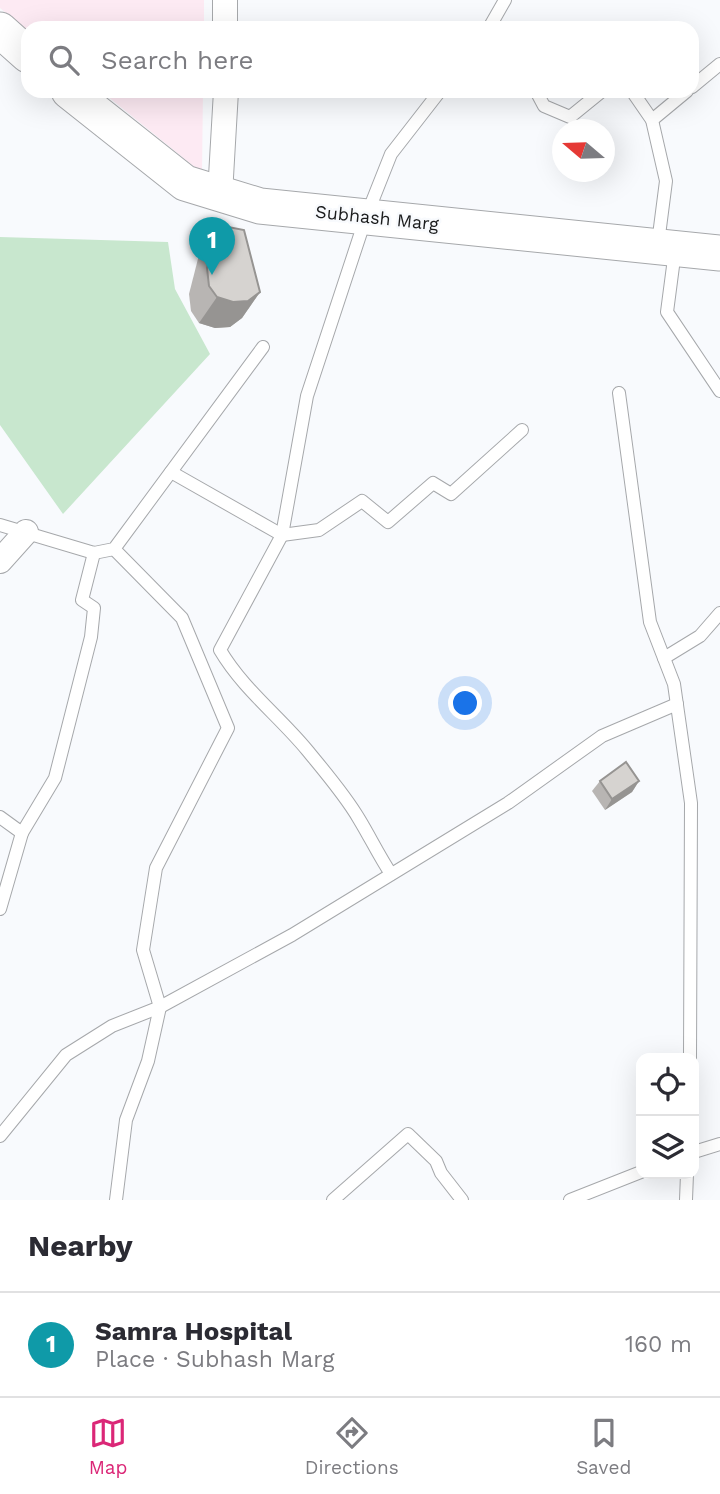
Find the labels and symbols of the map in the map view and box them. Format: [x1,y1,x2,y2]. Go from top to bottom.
north arrow [552,119,615,182]
street label: Subhash Marg [314,201,440,234]
pin: 1 [189,217,235,275]
your location [448,686,482,720]

